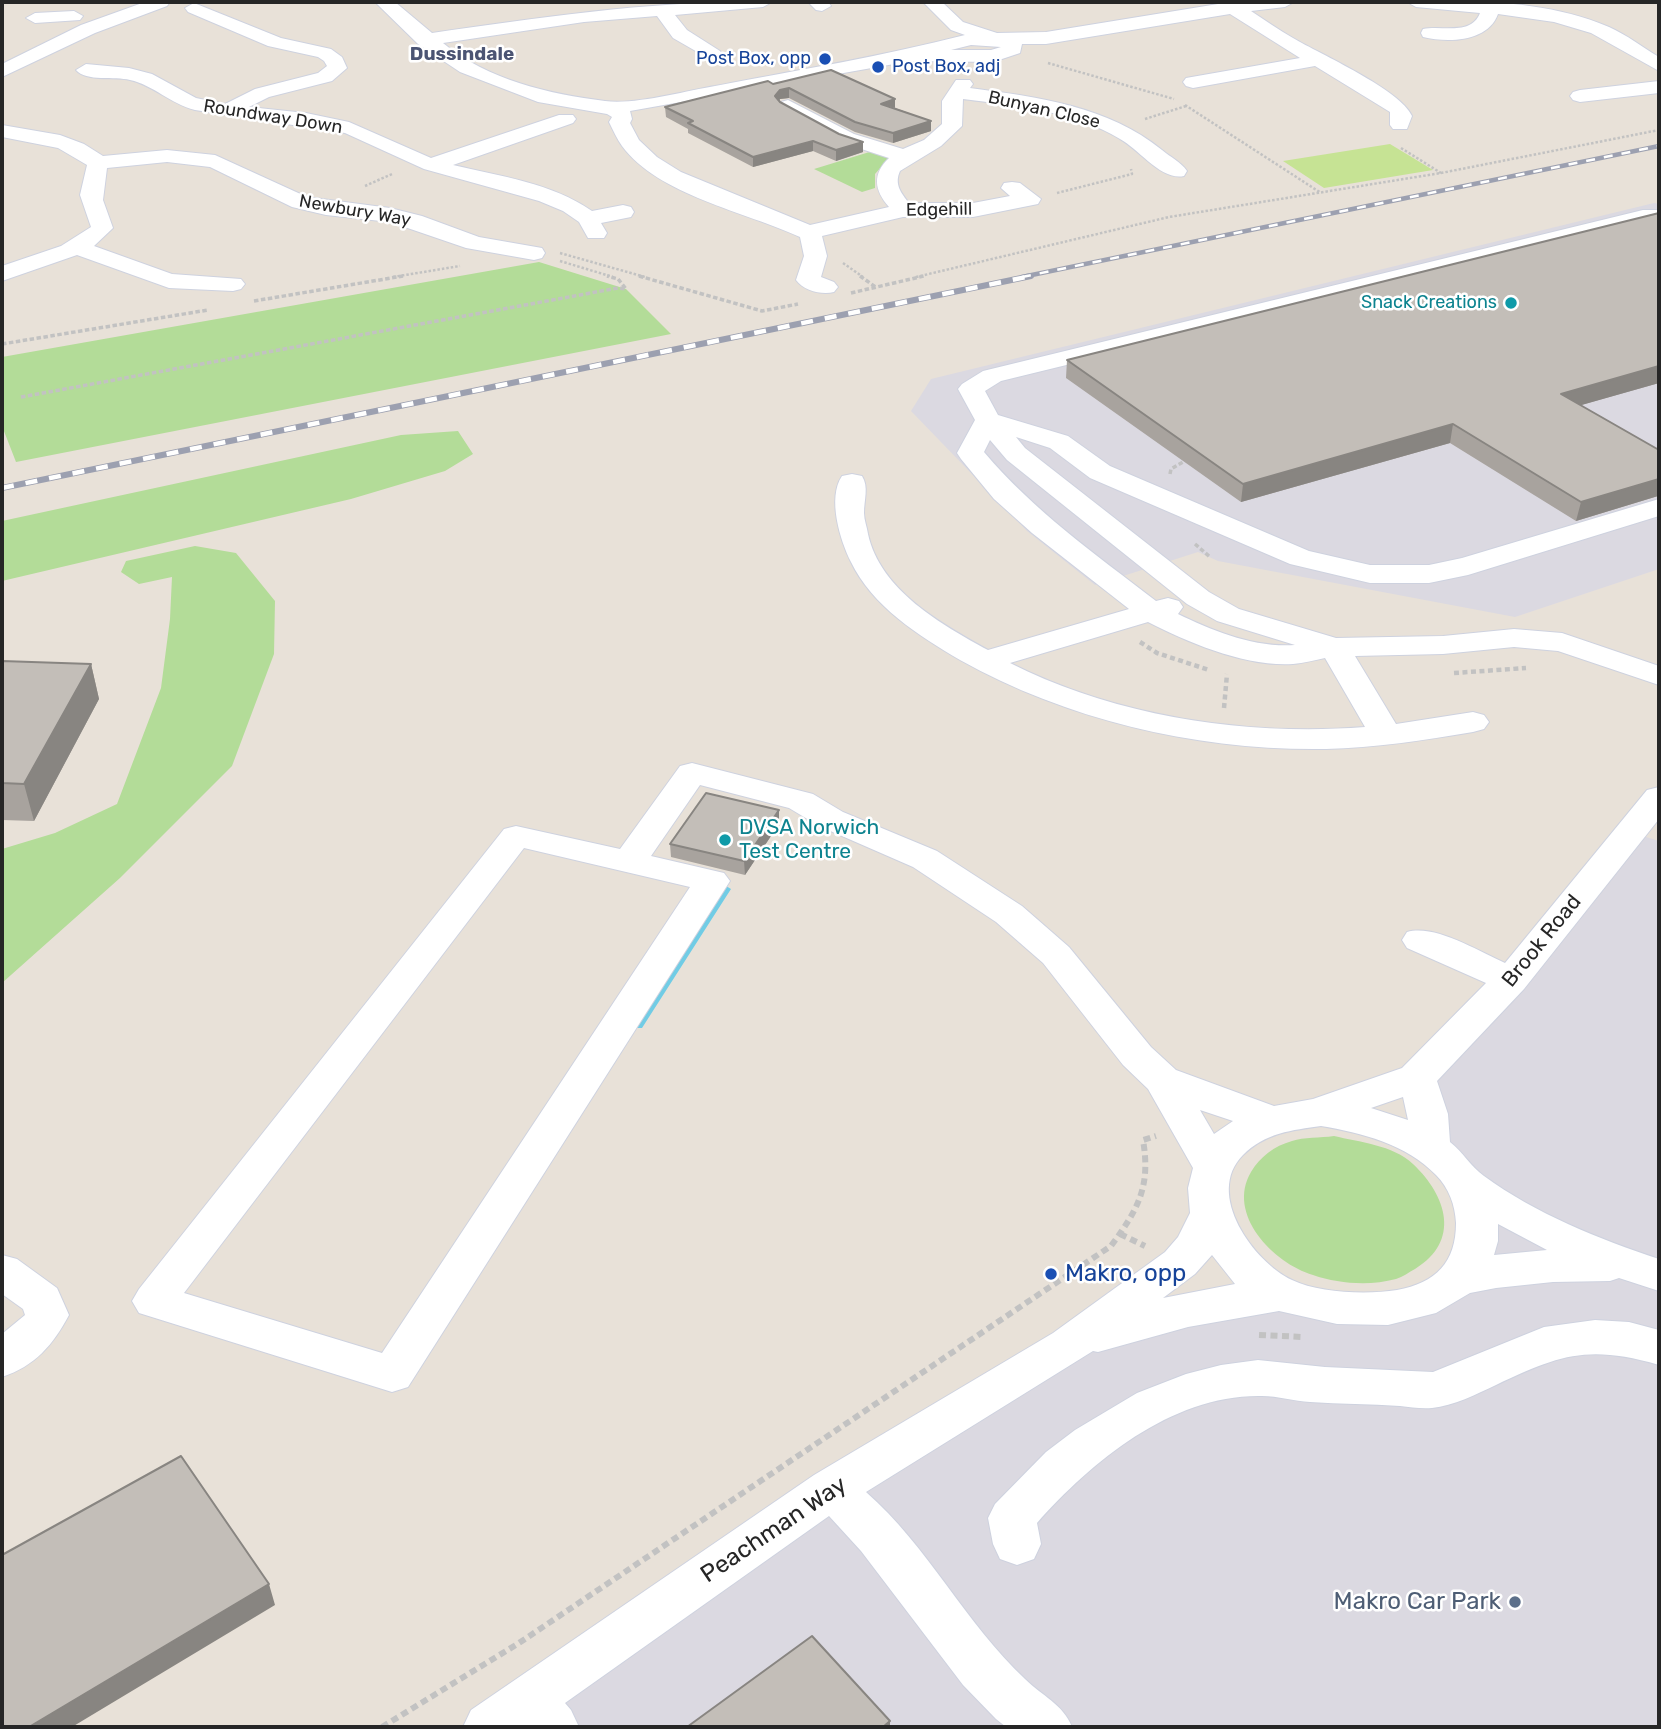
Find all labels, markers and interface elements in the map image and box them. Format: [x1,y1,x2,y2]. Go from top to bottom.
district label: Dussindale [410,44,514,66]
place label: Post Box, opp [696,48,811,70]
marker: Post Box, opp [817,51,833,67]
place label: Post Box, adj [892,56,1000,78]
marker: Post Box, adj [870,59,886,75]
street label: Bunyan Close [986,87,1102,133]
street label: Roundway Down [202,95,344,139]
street label: Newbury Way [297,191,413,231]
street label: Edgehill [906,199,972,221]
place label: Snack Creations [1361,292,1497,314]
marker: Snack Creations [1503,295,1519,311]
place label: DVSA Norwich Test Centre [739,815,879,865]
marker: DVSA Norwich Test Centre [717,832,733,848]
street label: Brook Road [1497,890,1587,992]
place label: Makro, opp [1065,1260,1186,1288]
marker: Makro, opp [1043,1266,1059,1282]
street label: Peachman Way [696,1471,852,1589]
place label: Makro Car Park [1334,1588,1501,1616]
marker: Makro Car Park [1507,1594,1523,1610]

